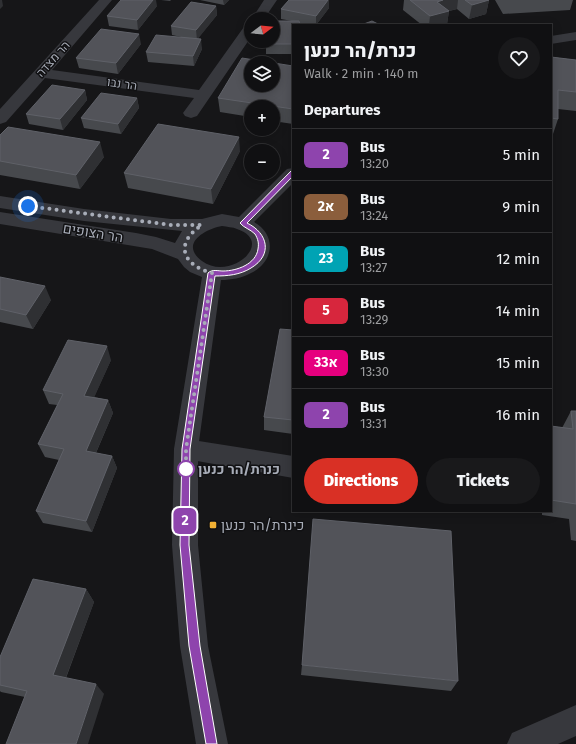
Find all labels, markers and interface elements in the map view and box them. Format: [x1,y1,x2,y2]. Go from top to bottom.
north arrow [244,12,280,48]
map controls [244,12,280,180]
button: heart [498,37,540,79]
street label: הר מצדה [33,38,73,80]
text: כנרת/הר כנען [304,39,416,62]
button: layers [244,56,280,92]
text: Walk · 2 min · 140 m [304,66,418,81]
street label: הר נבו [106,75,138,93]
button: + [244,100,280,136]
text: Departures [304,101,381,119]
text: Bus [360,138,385,156]
button: − [244,144,280,180]
text: 2 [322,146,330,163]
text: 5 min [503,146,540,164]
text: 13:20 [360,156,389,171]
text: Bus [360,190,385,208]
your location [18,196,38,216]
text: 2א [318,198,334,215]
text: 9 min [502,198,540,216]
text: 13:24 [360,208,388,223]
street label: הר הצופים [62,220,124,246]
text: Bus [360,242,385,260]
text: 23 [319,250,333,267]
text: 12 min [496,250,540,268]
text: 13:27 [360,260,387,275]
text: Bus [360,294,385,312]
text: 5 [322,302,330,319]
text: 14 min [496,302,540,320]
text: 13:29 [360,312,388,327]
text: Bus [360,346,385,364]
text: 33א [314,354,338,371]
text: 15 min [496,354,540,372]
text: 13:30 [360,364,389,379]
text: Bus [360,398,385,416]
text: 2 [322,406,330,423]
text: 16 min [496,406,540,424]
text: 13:31 [360,416,387,431]
button: Directions [304,458,418,504]
button: Tickets [426,458,540,504]
marker: כנרת/הר כנען [177,460,195,478]
place label: כנרת/הר כנען [198,461,280,478]
line badge: 2 [172,508,198,534]
text: 2 [181,512,189,529]
place label: כינרת/הר כנען [221,517,304,534]
marker: כינרת/הר כנען [208,520,218,530]

